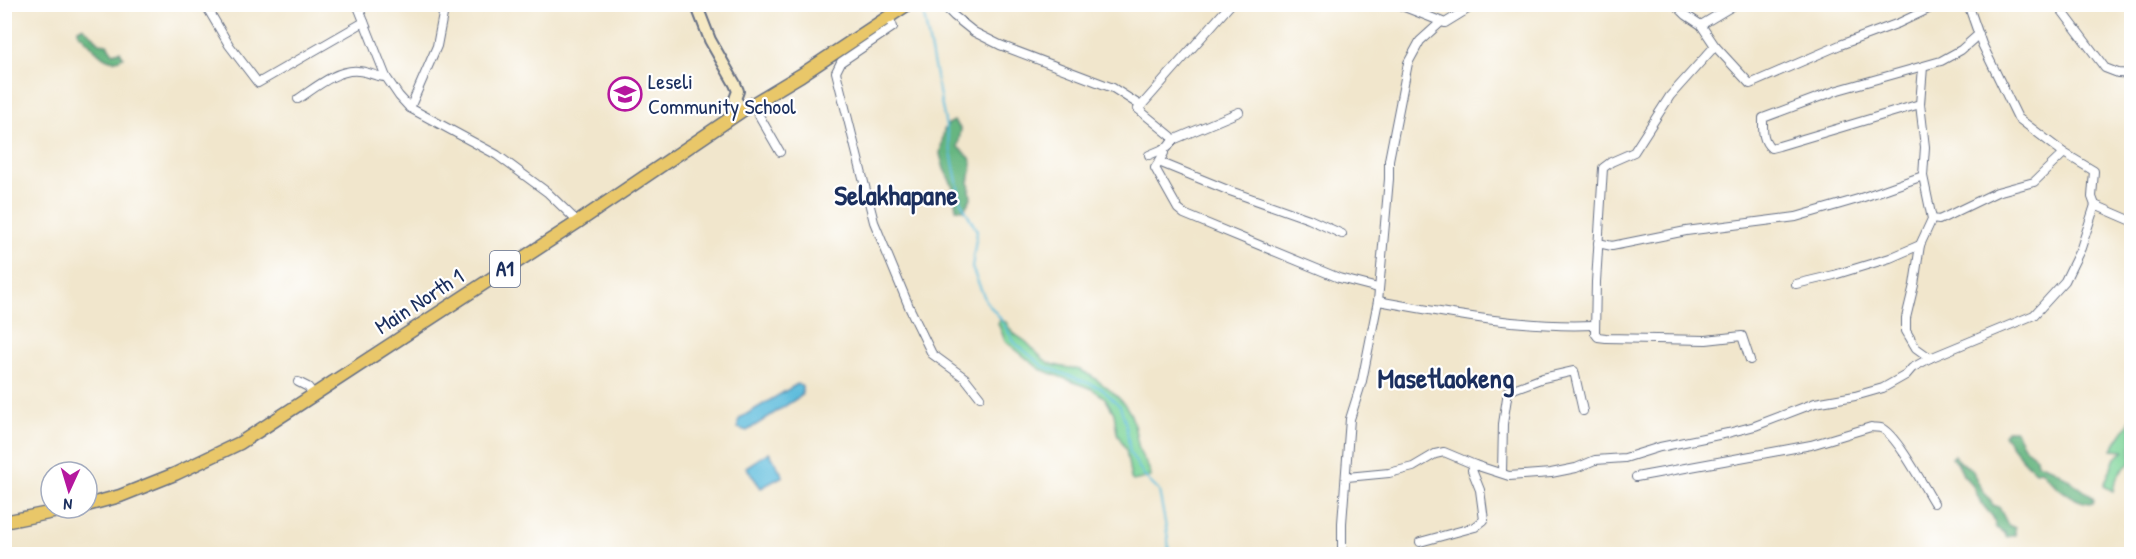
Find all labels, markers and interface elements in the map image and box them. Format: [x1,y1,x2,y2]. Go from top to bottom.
place label: Leseli Community School [648,66,796,121]
school or university icon: Leseli Community School [607,76,643,112]
district label: Selakhapane [834,176,959,215]
road number: A1 [490,251,520,287]
street label: Main North 1 [369,261,469,341]
district label: Masetlaokeng [1378,359,1514,398]
north arrow [39,460,99,520]
text: N [62,494,73,516]

